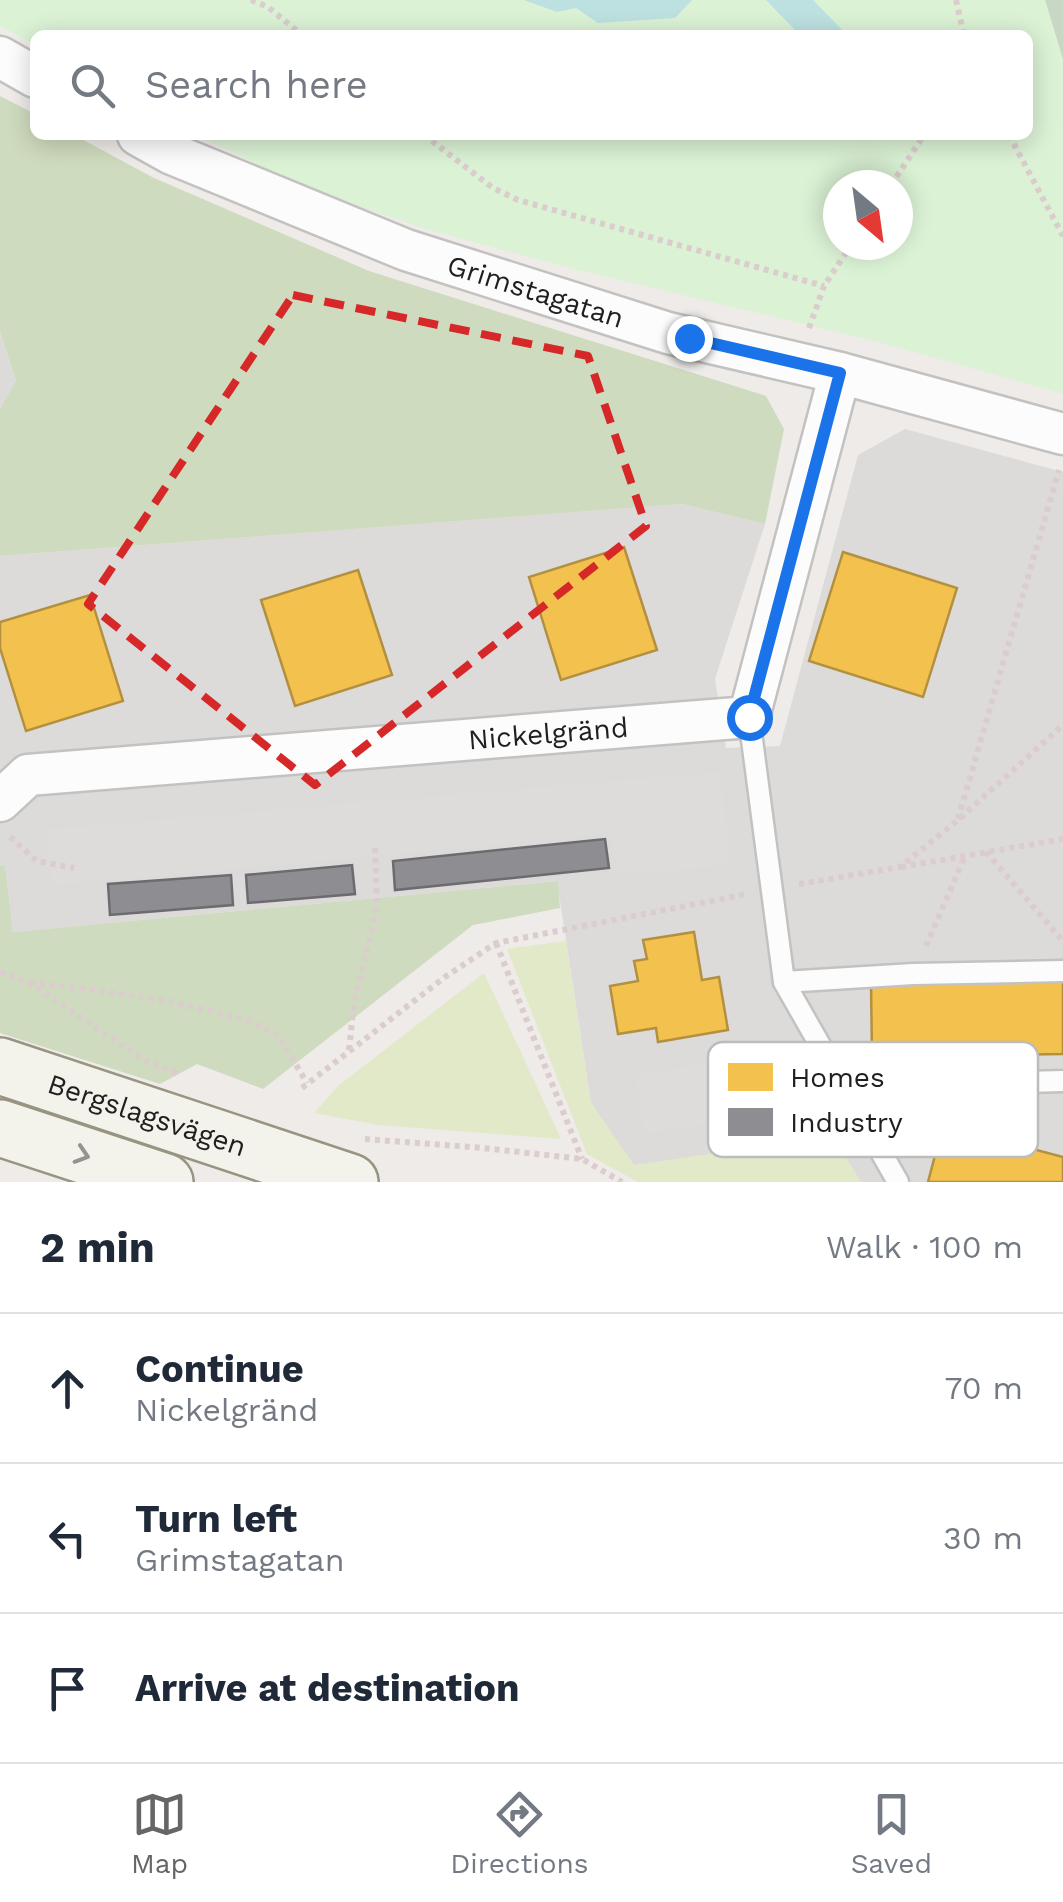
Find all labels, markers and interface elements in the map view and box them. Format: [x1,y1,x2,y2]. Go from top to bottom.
search box [30,30,1033,140]
icon: search [65,58,120,113]
text: Search here [145,63,368,107]
north arrow [823,170,913,260]
street label: Grimstagatan [443,248,628,335]
route end [667,316,713,362]
route start [727,695,773,741]
street label: Nickelgränd [467,710,629,756]
legend [708,1042,1038,1157]
text: Homes [790,1061,885,1094]
street label: Bergslagsvägen [44,1067,251,1163]
text: Industry [790,1106,903,1139]
one-way arrow [73,1143,90,1163]
text: 2 min [40,1223,155,1272]
text: Walk · 100 m [826,1228,1023,1266]
text: Continue [135,1347,304,1391]
icon: ahead [40,1361,95,1416]
text: 70 m [944,1369,1023,1407]
text: Nickelgränd [135,1391,318,1429]
text: Turn left [135,1497,297,1541]
icon: left [40,1511,95,1566]
text: 30 m [943,1519,1023,1557]
text: Grimstagatan [135,1541,344,1579]
icon: arrive [40,1661,95,1716]
text: Arrive at destination [135,1666,520,1710]
tab: Map [131,1787,188,1880]
tab: Directions [450,1787,589,1880]
tab: Saved [851,1787,932,1880]

